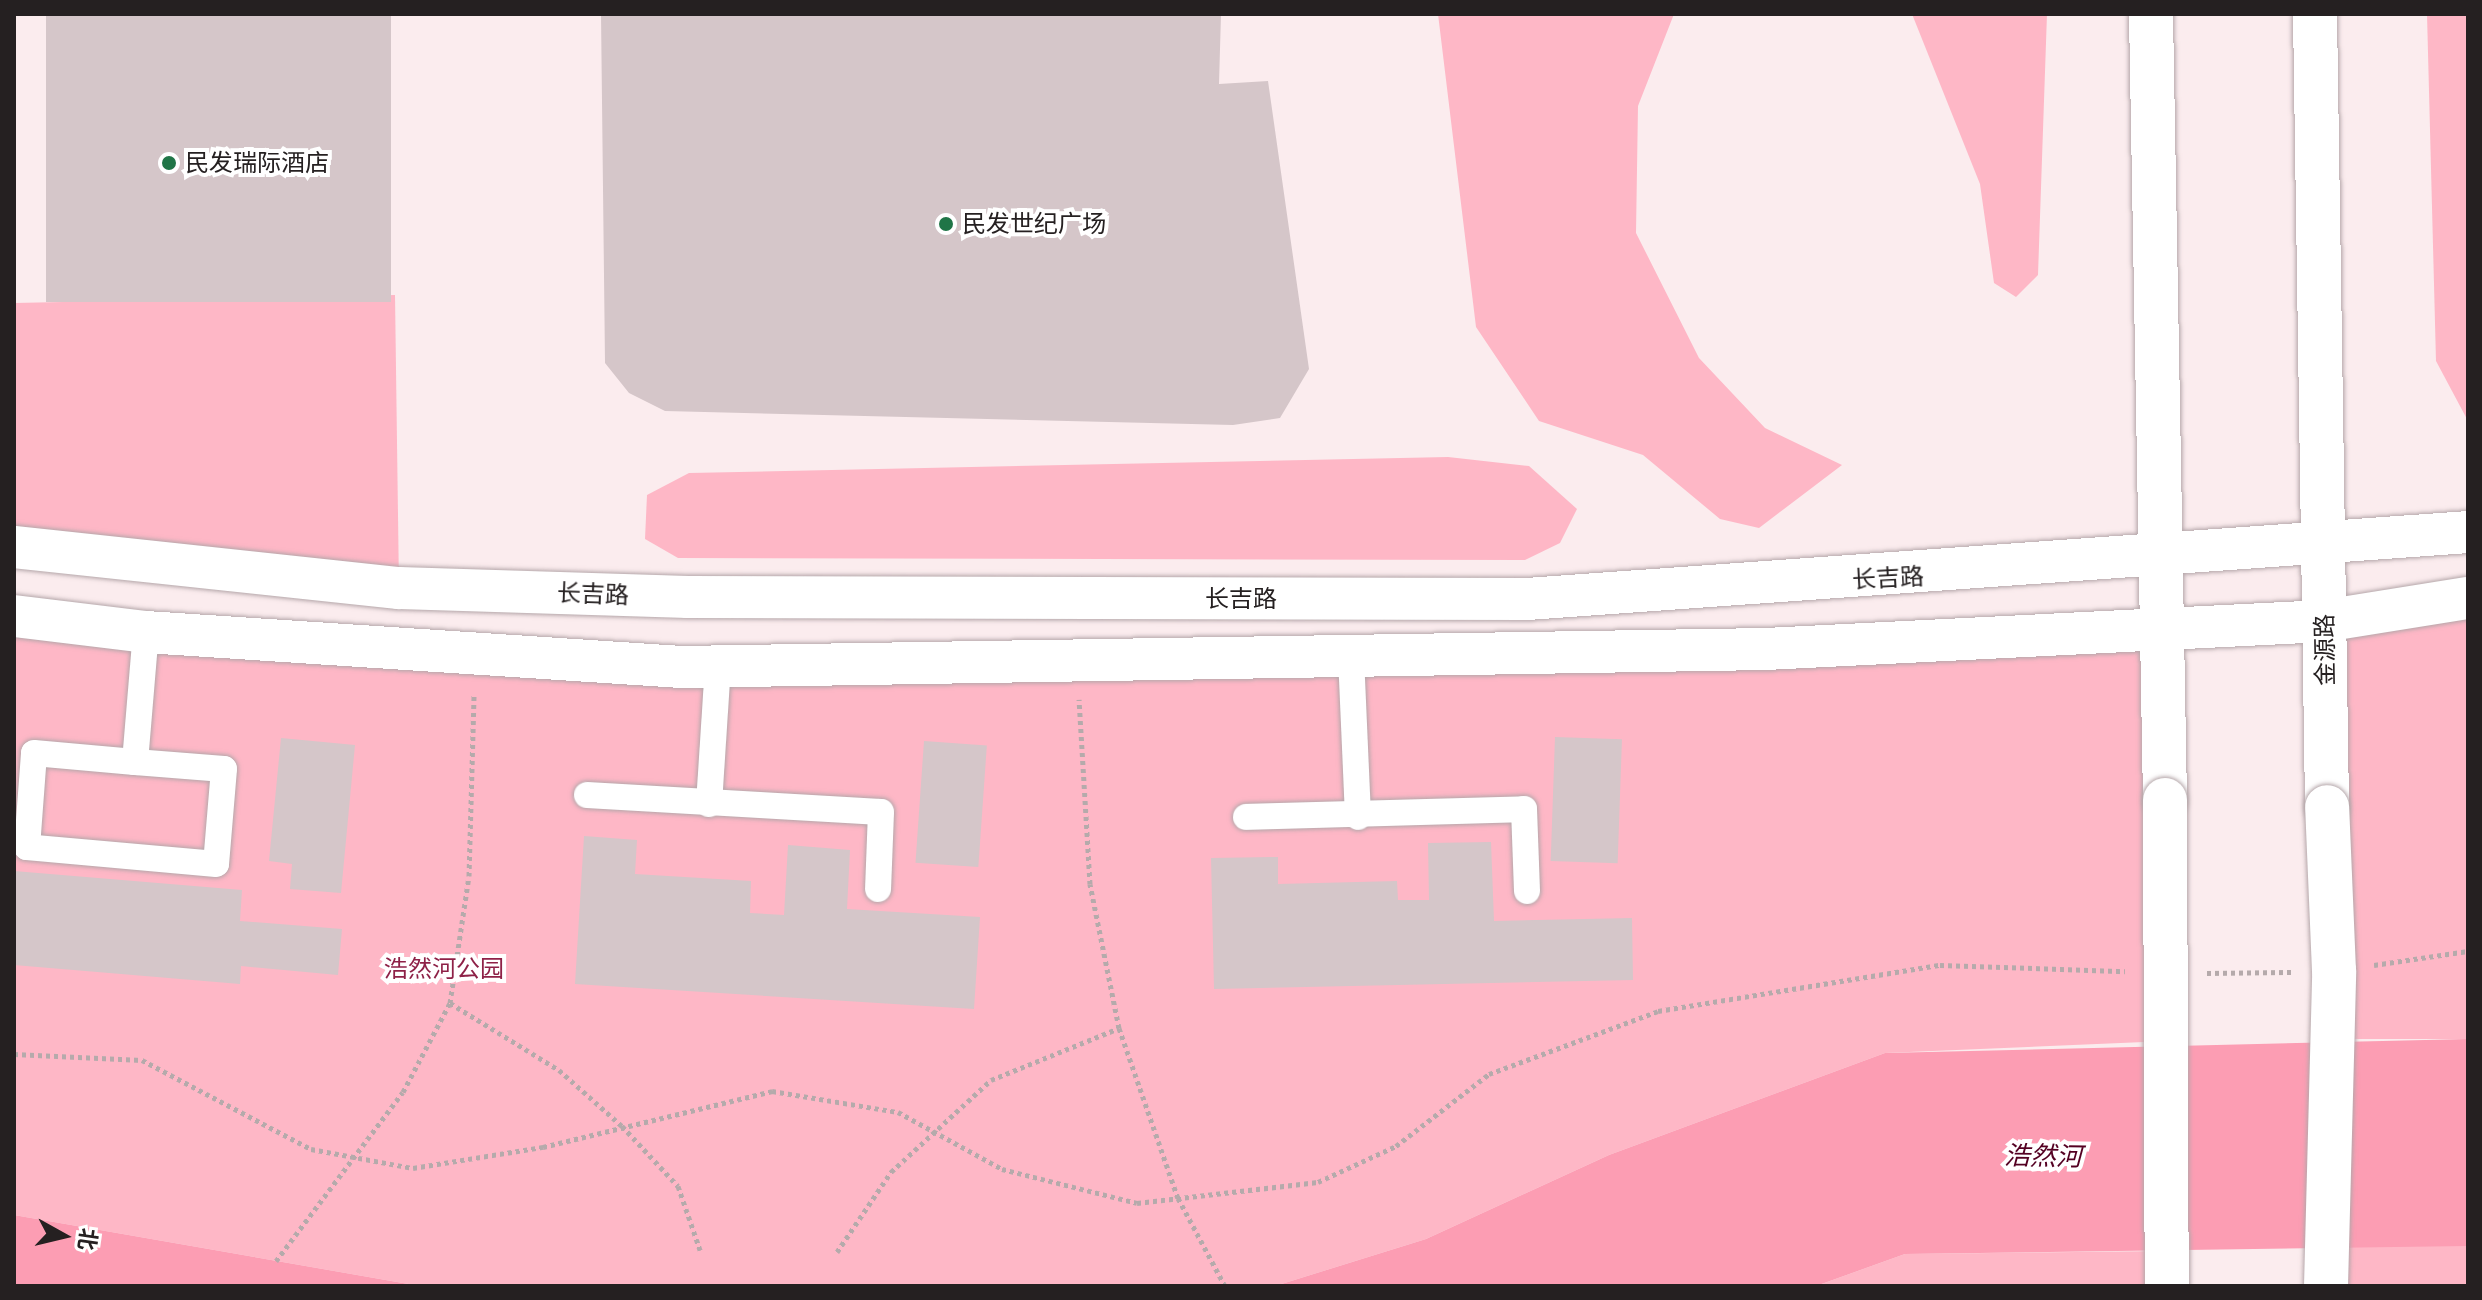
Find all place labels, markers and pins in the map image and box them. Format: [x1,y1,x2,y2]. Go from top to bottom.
place label: 民发瑞际酒店 [185,149,329,177]
marker: 民发瑞际酒店 [160,154,178,172]
place label: 民发世纪广场 [962,210,1106,238]
marker: 民发世纪广场 [937,215,955,233]

